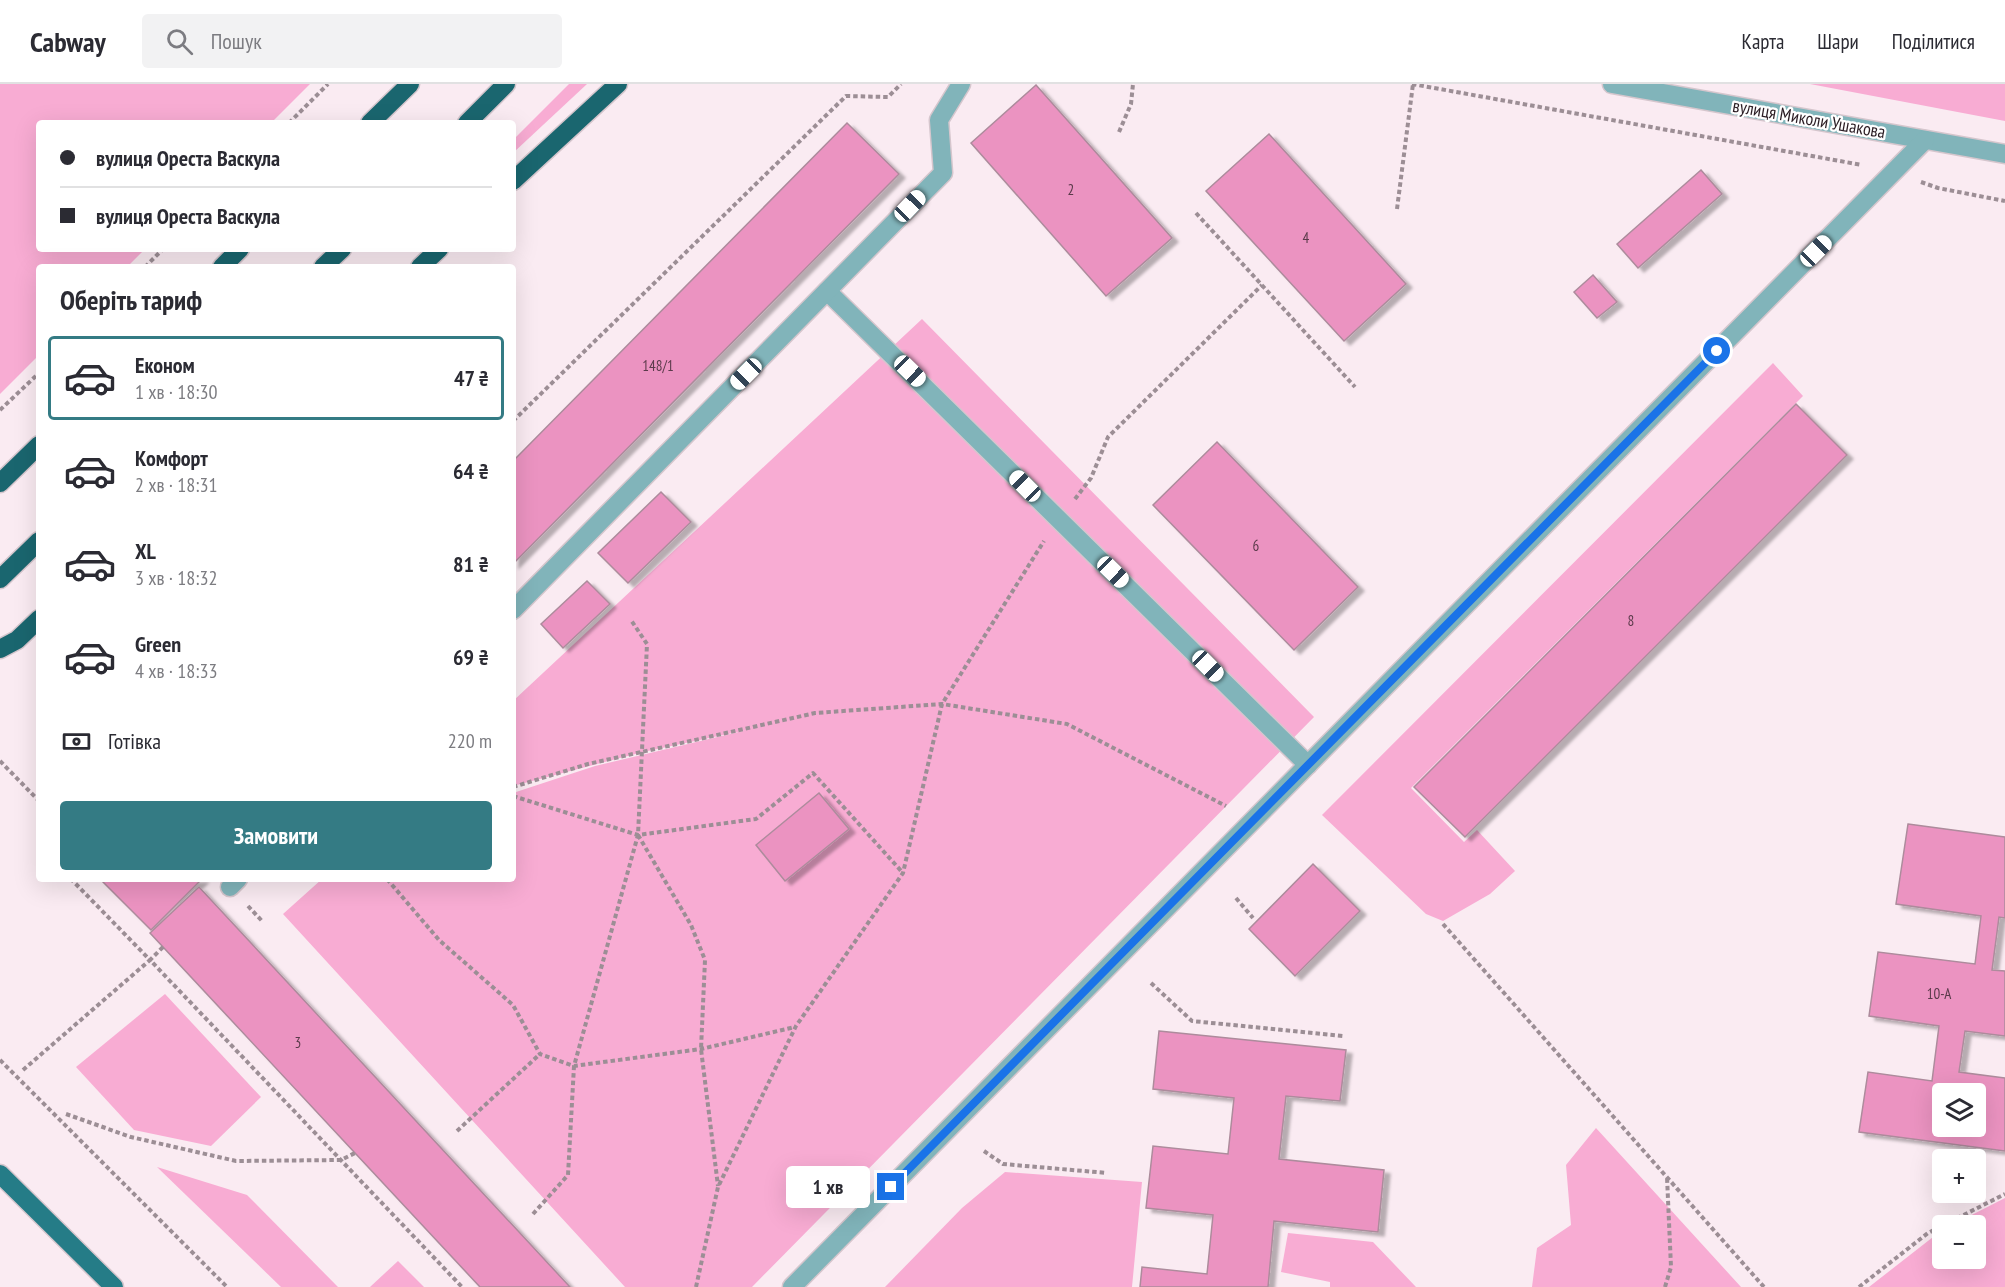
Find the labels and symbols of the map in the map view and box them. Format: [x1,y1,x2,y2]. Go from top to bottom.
street label: вулиця Миколи Ушакова [1731,94,1887,143]
house number: 2 [1068,180,1074,199]
car [891,187,929,225]
house number: 4 [1303,228,1310,247]
car [1797,232,1835,270]
route start [1703,337,1730,364]
car [891,352,929,390]
car [727,355,765,393]
house number: 148/1 [642,356,674,375]
car [1006,467,1044,505]
house number: 6 [1253,536,1260,555]
car [1094,553,1132,591]
house number: 8 [1628,611,1634,630]
car [1189,647,1227,685]
house number: 10-А [1927,984,1952,1003]
house number: 3 [295,1033,301,1052]
callout: 1 хв [786,1166,870,1208]
route end [877,1173,904,1200]

